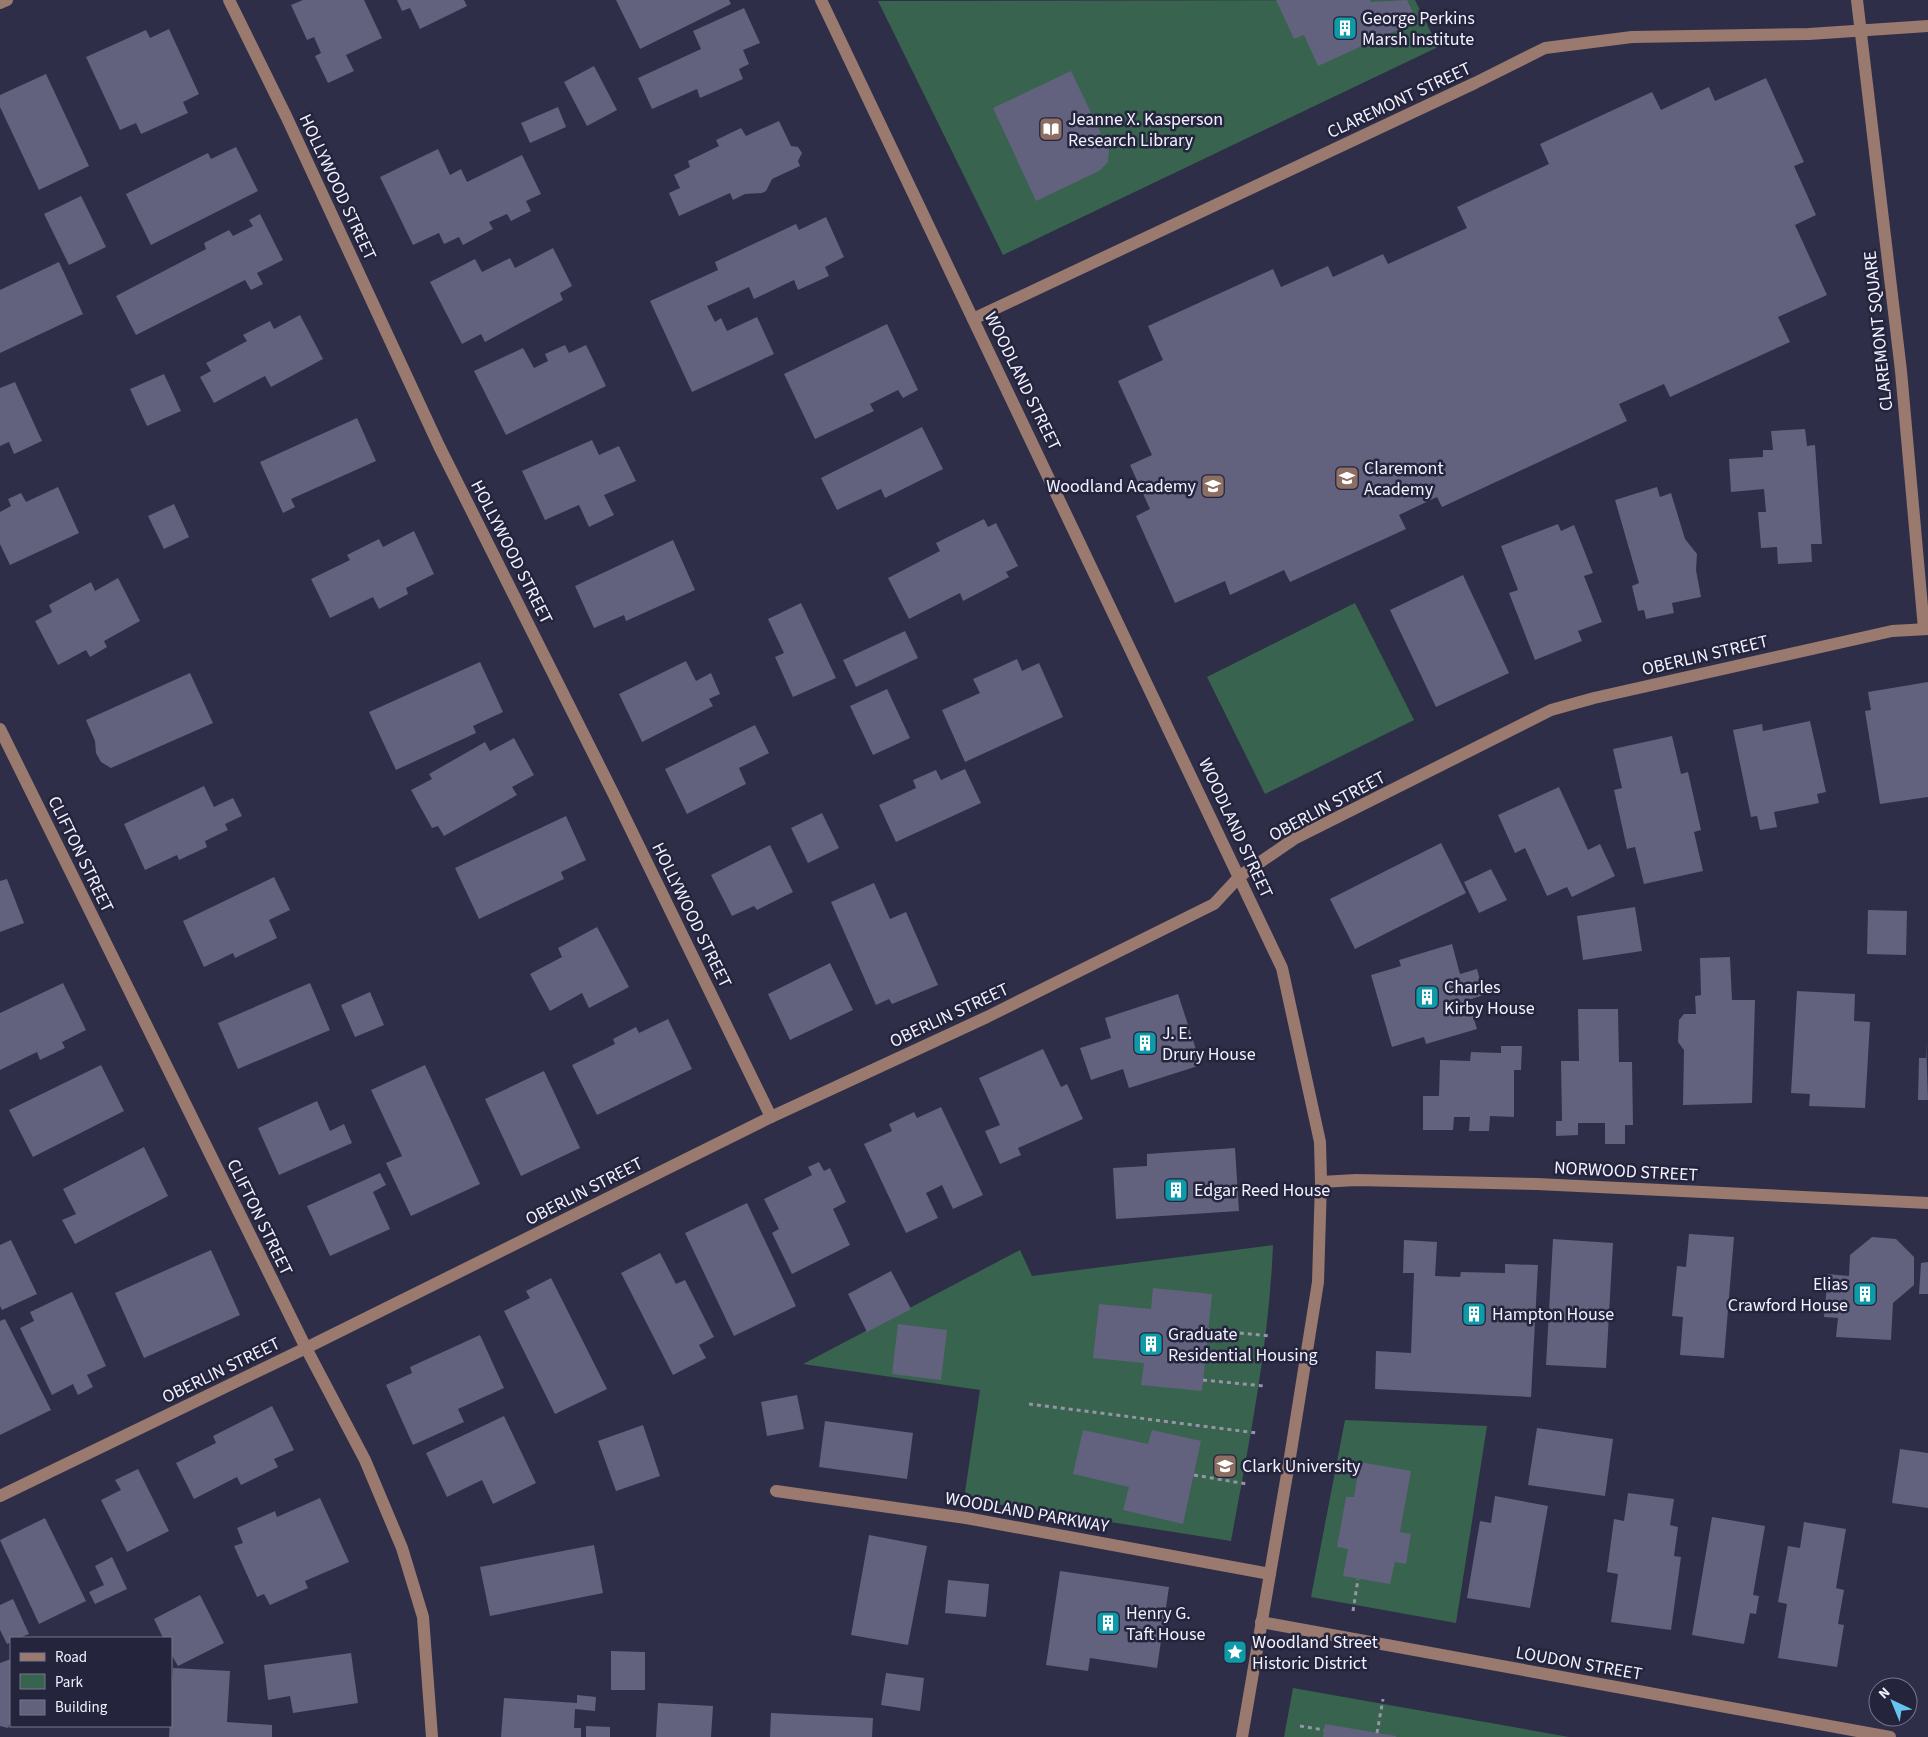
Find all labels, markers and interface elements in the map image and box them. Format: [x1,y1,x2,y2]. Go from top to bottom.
place label: George Perkins Marsh Institute [1362,6,1475,52]
building icon: George Perkins Marsh Institute [1332,15,1358,41]
street label: CLAREMONT STREET [1323,56,1476,145]
place label: Jeanne X. Kasperson Research Library [1068,107,1223,153]
street label: HOLLYWOOD STREET [293,110,383,265]
library icon: Jeanne X. Kasperson Research Library [1038,116,1064,142]
street label: CLAREMONT SQUARE [1858,250,1899,412]
street label: WOODLAND STREET [978,308,1067,455]
place label: Claremont Academy [1364,456,1444,502]
school or university icon: Claremont Academy [1334,465,1360,491]
school or university icon: Woodland Academy [1200,473,1226,499]
place label: Woodland Academy [1046,474,1197,499]
street label: HOLLYWOOD STREET [464,476,559,629]
street label: OBERLIN STREET [1640,629,1771,682]
street label: WOODLAND STREET [1192,754,1279,903]
street label: OBERLIN STREET [1265,765,1390,848]
street label: CLIFTON STREET [42,792,120,917]
street label: HOLLYWOOD STREET [646,838,738,992]
place label: Charles Kirby House [1444,975,1535,1021]
street label: OBERLIN STREET [886,977,1013,1054]
building icon: Charles Kirby House [1414,984,1440,1010]
place label: J. E. Drury House [1162,1021,1256,1067]
building icon: J. E. Drury House [1132,1030,1158,1056]
street label: OBERLIN STREET [521,1151,648,1232]
street label: CLIFTON STREET [221,1155,299,1280]
street label: NORWOOD STREET [1553,1155,1699,1188]
building icon: Edgar Reed House [1163,1177,1189,1203]
place label: Edgar Reed House [1194,1178,1330,1203]
place label: Elias Crawford House [1728,1272,1848,1318]
building icon: Elias Crawford House [1852,1281,1878,1307]
building icon: Hampton House [1461,1301,1487,1327]
place label: Hampton House [1492,1302,1614,1327]
place label: Graduate Residential Housing [1168,1322,1318,1368]
street label: OBERLIN STREET [158,1331,285,1410]
building icon: Graduate Residential Housing [1138,1331,1164,1357]
school or university icon: Clark University [1212,1453,1238,1479]
place label: Clark University [1242,1454,1361,1479]
street label: WOODLAND PARKWAY [943,1486,1111,1539]
place label: Henry G. Taft House [1126,1601,1206,1647]
building icon: Henry G. Taft House [1095,1610,1121,1636]
place label: Woodland Street Historic District [1252,1630,1378,1676]
legend [10,1637,172,1727]
place icon: Woodland Street Historic District [1222,1639,1248,1665]
street label: LOUDON STREET [1514,1640,1644,1687]
text: Road [55,1647,87,1668]
text: Park [55,1672,84,1693]
north arrow [1868,1677,1918,1727]
text: N [1874,1683,1895,1704]
text: Building [55,1697,108,1718]

